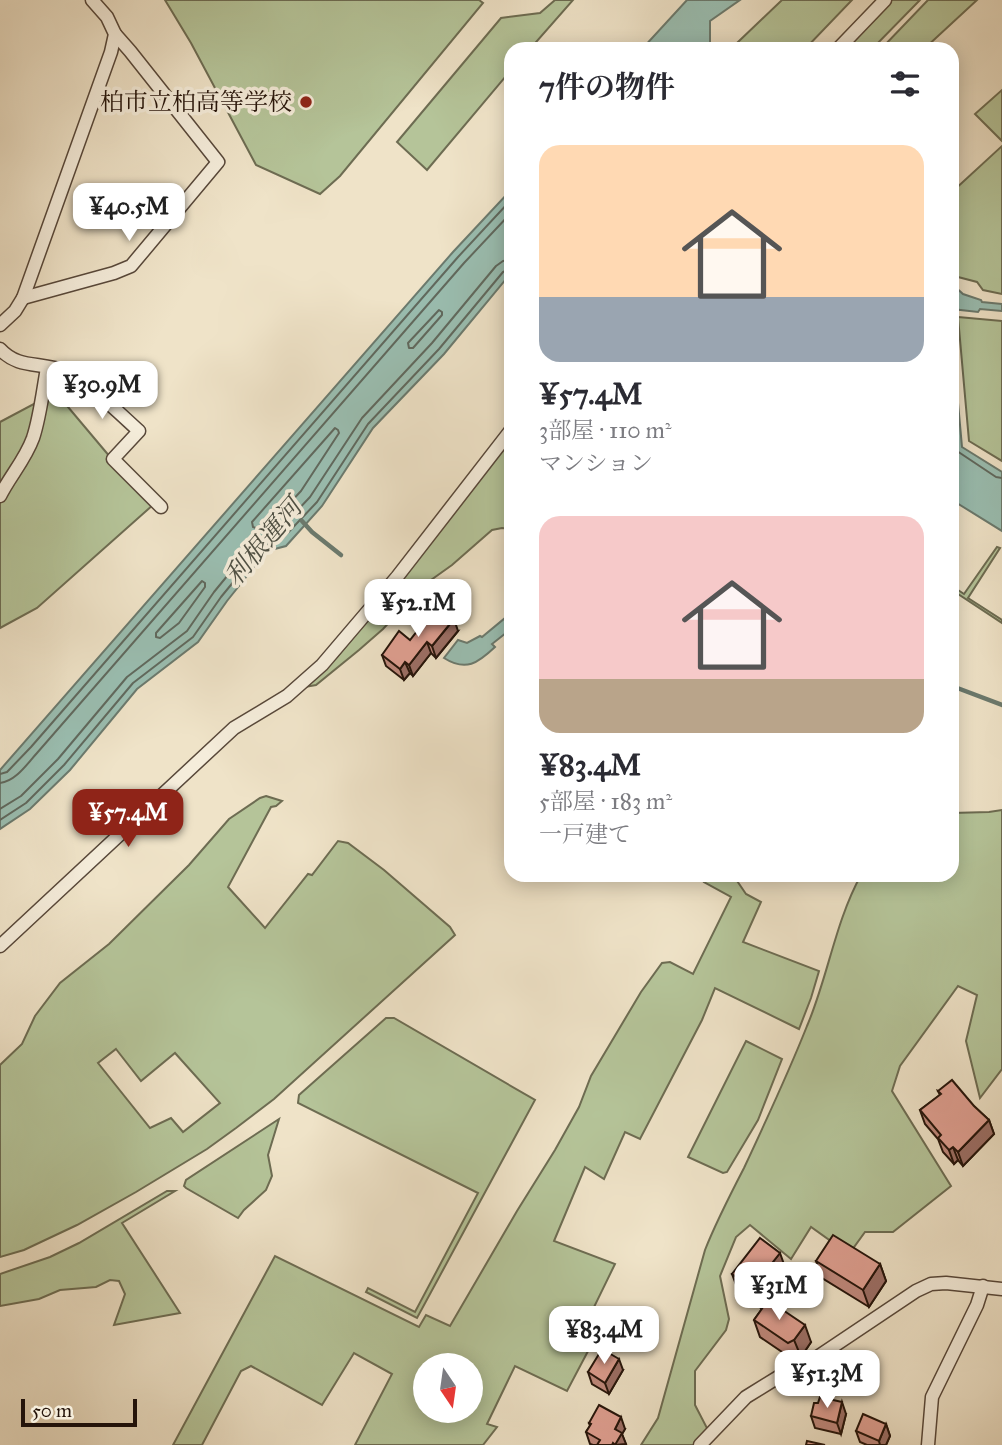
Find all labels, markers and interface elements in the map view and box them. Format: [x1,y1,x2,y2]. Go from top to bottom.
icon: filters [886,65,924,103]
text: 7件の物件 [539,69,675,105]
place label: 柏市立柏高等学校 [100,87,292,117]
marker: 柏市立柏高等学校 [298,94,314,110]
pin: ¥40.5M [72,184,186,243]
icon: home [669,191,795,317]
text: ¥40.5M [89,192,169,220]
pin: ¥30.9M [45,362,159,421]
text: ¥30.9M [63,370,141,398]
text: ¥57.4M [539,376,642,412]
text: 3部屋 · 110 m² [539,416,672,444]
text: マンション [539,449,653,477]
water label: 利根運河 [217,489,311,592]
icon: home [669,562,795,688]
pin: ¥52.1M [361,580,475,639]
text: ¥52.1M [380,588,456,616]
text: ¥83.4M [539,747,641,783]
text: 5部屋 · 183 m² [539,787,672,815]
pin: ¥57.4M [71,790,185,849]
text: ¥57.4M [88,798,168,826]
text: 一戸建て [539,820,631,848]
pin: ¥31M [738,1262,820,1322]
text: ¥31M [750,1271,808,1299]
pin: ¥83.4M [547,1306,661,1366]
text: ¥83.4M [565,1315,643,1343]
pin: ¥51.3M [770,1350,884,1410]
north arrow [413,1353,483,1423]
map controls [413,1353,483,1423]
text: ¥51.3M [791,1359,863,1387]
scale bar [21,1396,136,1428]
text: 50 m [32,1399,72,1422]

